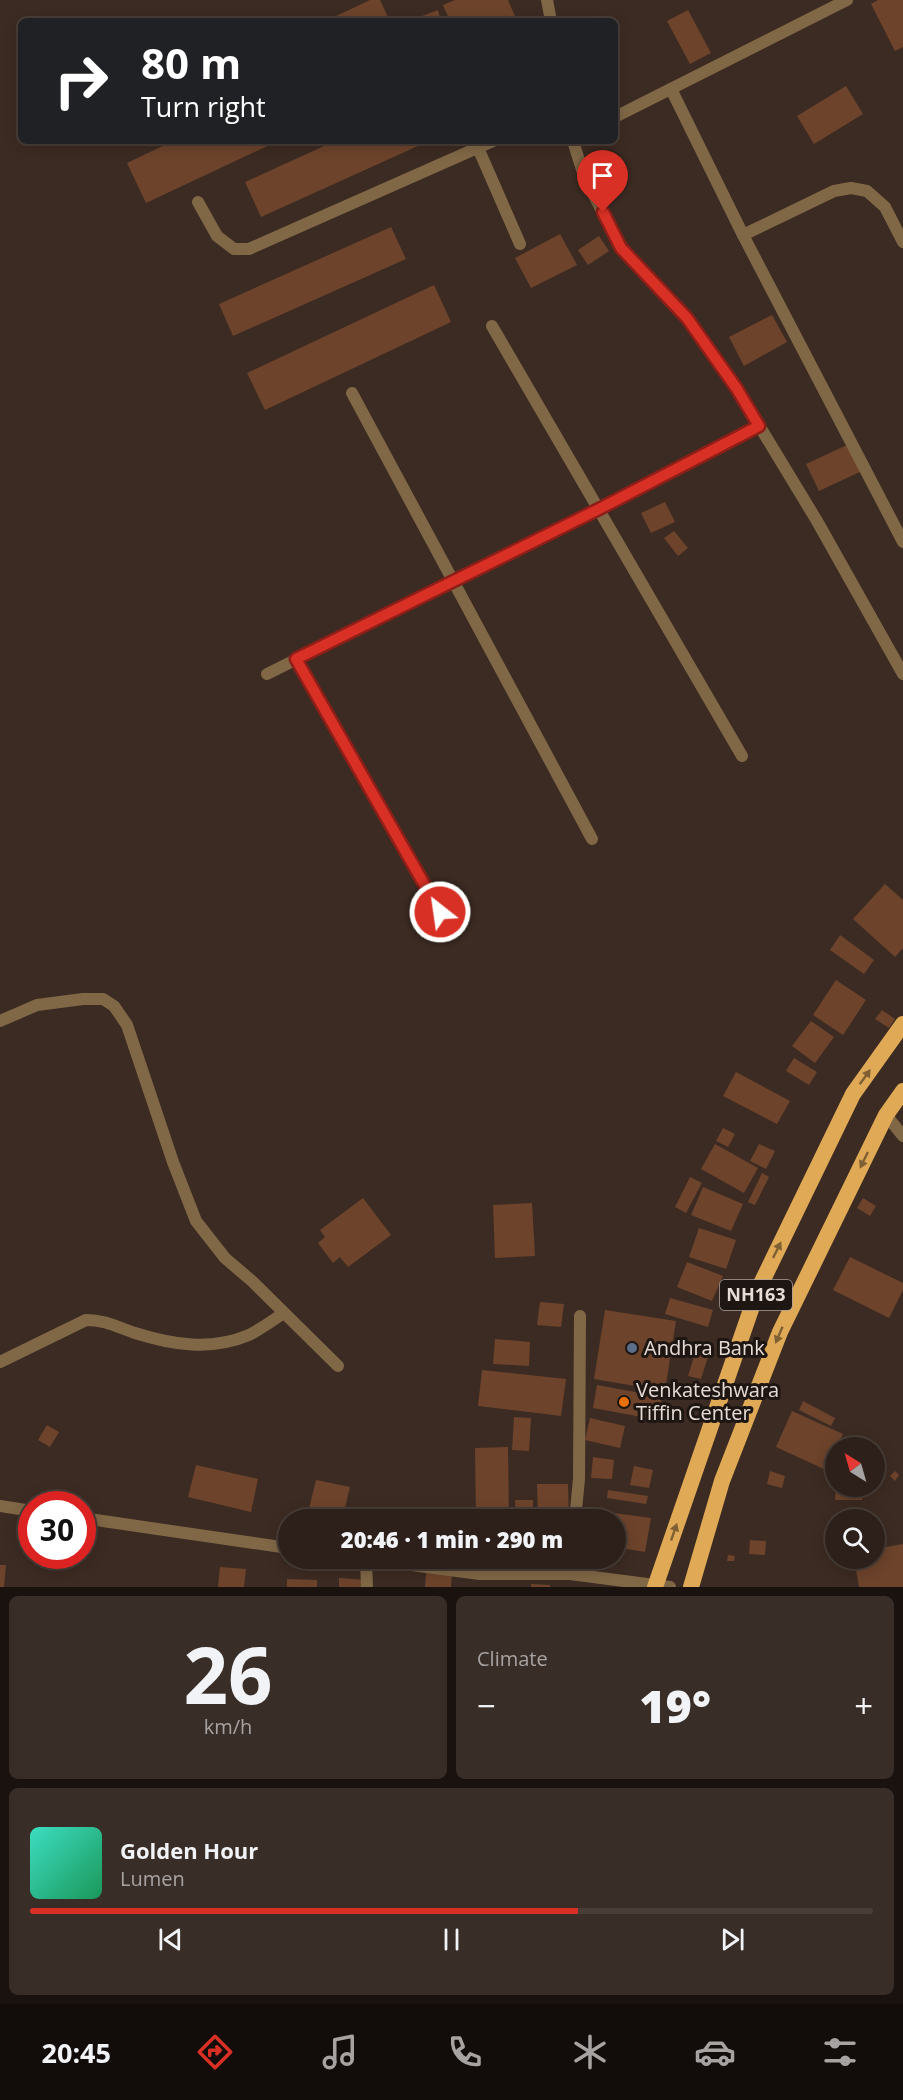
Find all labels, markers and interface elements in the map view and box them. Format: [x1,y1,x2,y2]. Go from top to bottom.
text: 80 m [141,34,241,91]
icon: right [42,42,120,120]
text: Turn right [141,88,266,125]
pin [577,150,628,212]
icon: arrive [586,159,619,192]
position arrow [408,880,472,944]
one-way arrow [859,1069,871,1085]
one-way arrow [859,1152,869,1169]
one-way arrow [773,1242,782,1259]
road number: NH163 [720,1280,792,1310]
one-way arrow [774,1327,784,1345]
place label: Andhra Bank [644,1334,765,1361]
marker: Andhra Bank [625,1341,639,1355]
place label: Venkateshwara Tiffin Center [636,1376,779,1426]
marker: Venkateshwara Tiffin Center [617,1395,631,1409]
north arrow [825,1437,885,1497]
map controls [825,1437,885,1569]
speed limit sign: 30 [18,1491,96,1569]
button: search [825,1509,885,1569]
one-way arrow [669,1523,679,1541]
text: 20:46 · 1 min · 290 m [341,1524,563,1554]
text: 26 [183,1621,273,1727]
text: Climate [477,1645,548,1672]
text: 19° [639,1675,711,1736]
text: − [477,1683,496,1728]
text: + [854,1683,873,1728]
text: km/h [204,1713,252,1740]
text: Golden Hour [120,1835,258,1865]
text: Lumen [120,1865,185,1892]
icon: previous [154,1923,187,1956]
icon: pause [435,1923,468,1956]
icon: next [716,1923,749,1956]
icon: directions [194,2031,236,2073]
icon: music [319,2031,361,2073]
icon: phone [444,2031,486,2073]
icon: climate [569,2031,611,2073]
icon: car [694,2031,736,2073]
icon: filters [819,2031,861,2073]
text: 20:45 [42,2034,111,2071]

